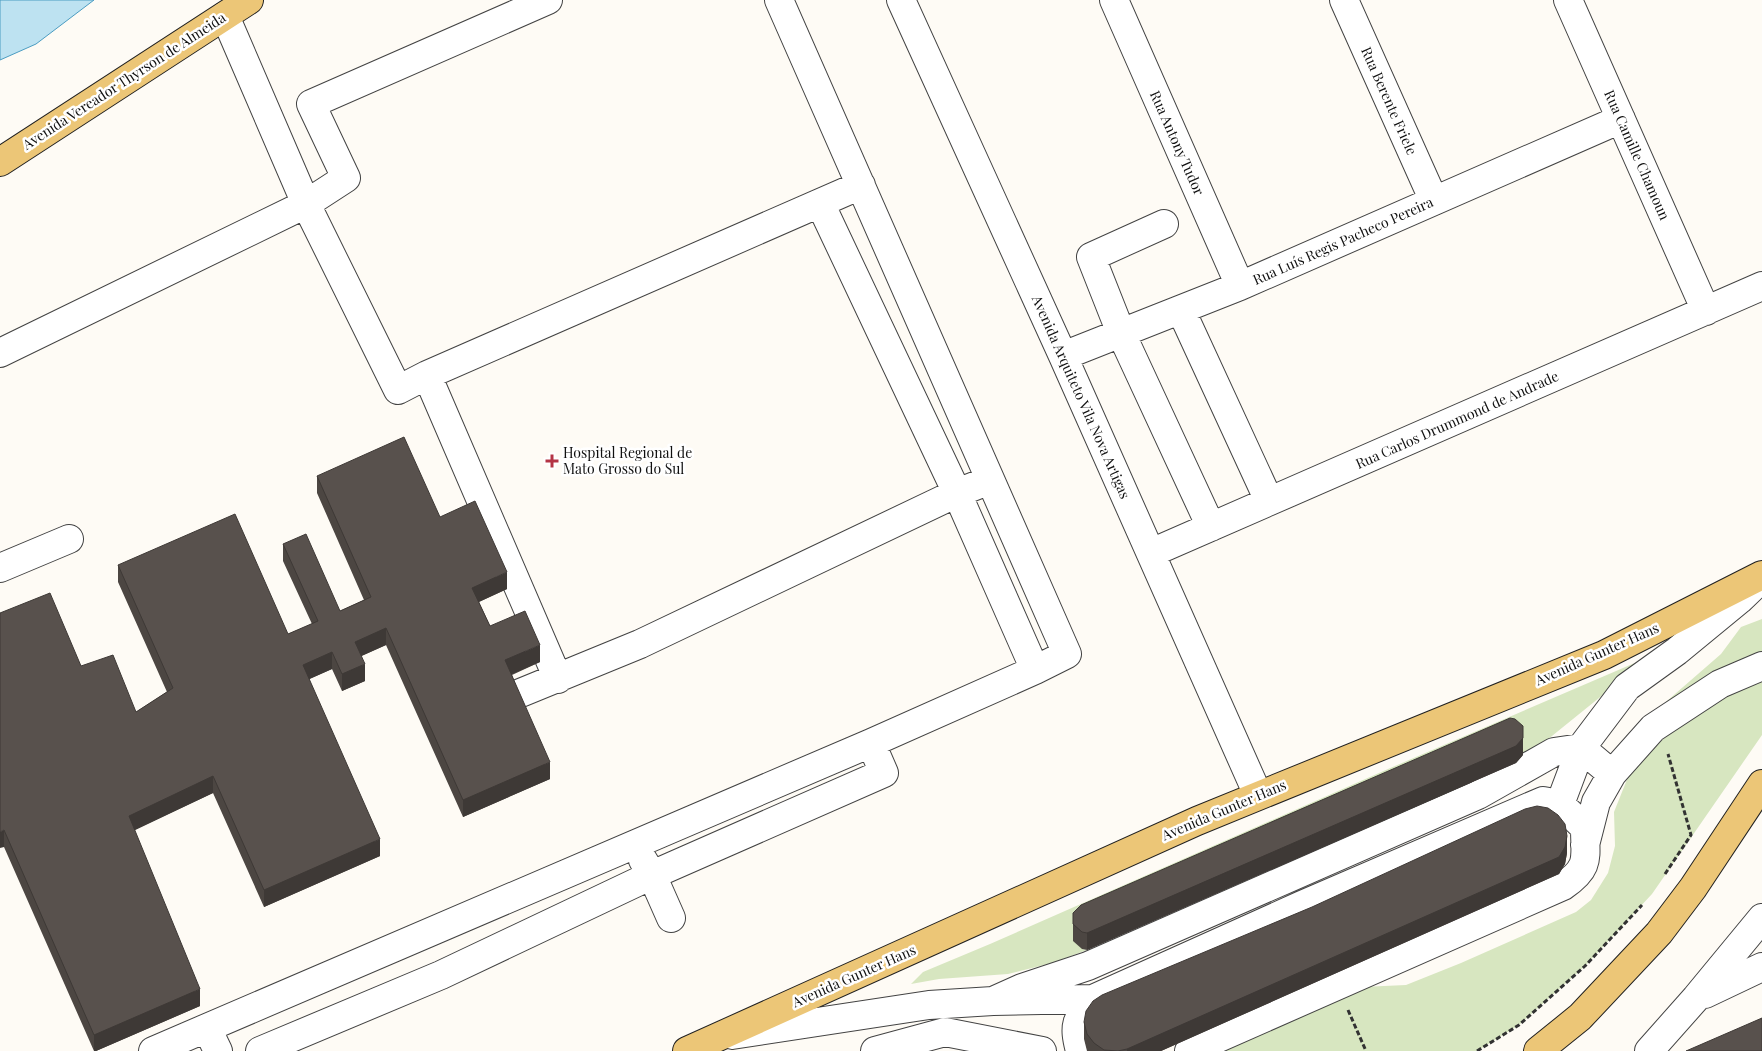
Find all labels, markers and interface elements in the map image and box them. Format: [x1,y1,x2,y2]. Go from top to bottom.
street label: Avenida Vereador Thyrson de Almeida [18,8,229,154]
street label: Rua Berente Friele [1357,44,1422,158]
street label: Rua Antony Tudor [1146,87,1209,199]
street label: Rua Camille Chamoun [1600,87,1675,223]
street label: Rua Luís Regis Pacheco Pereira [1250,192,1436,289]
street label: Avenida Arquiteto Vila Nova Artigas [1027,291,1135,502]
street label: Rua Carlos Drummond de Andrade [1352,366,1561,473]
place label: Hospital Regional de Mato Grosso do Sul [563,443,692,478]
marker: Hospital Regional de Mato Grosso do Sul [545,454,559,468]
street label: Avenida Gunter Hans [1531,618,1662,690]
street label: Avenida Gunter Hans [1158,775,1289,845]
street label: Avenida Gunter Hans [788,940,919,1012]

